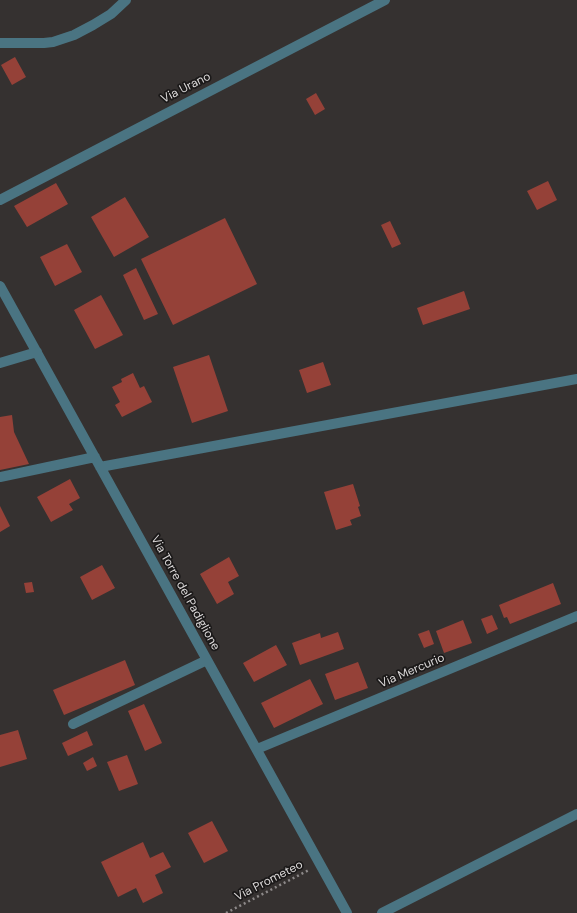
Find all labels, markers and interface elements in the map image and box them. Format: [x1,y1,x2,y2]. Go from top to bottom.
street label: Via Urano [159,69,213,107]
street label: Via Torre del Padiglione [147,533,223,653]
street label: Via Mercurio [377,651,447,691]
street label: Via Prometeo [232,858,306,904]

